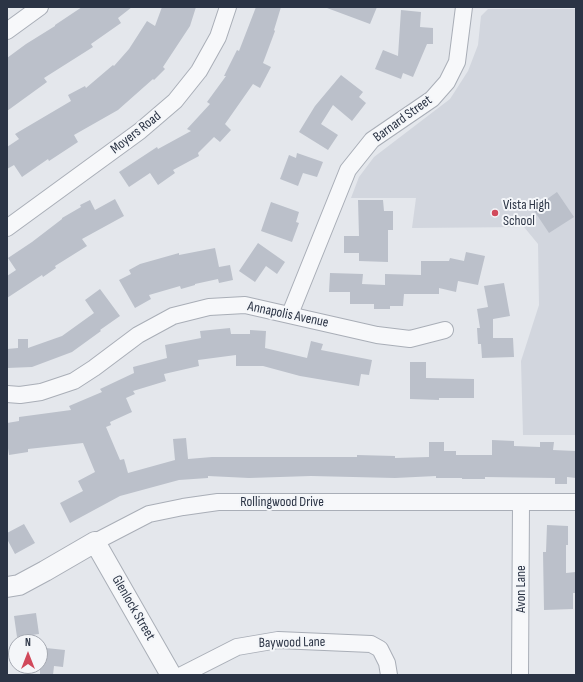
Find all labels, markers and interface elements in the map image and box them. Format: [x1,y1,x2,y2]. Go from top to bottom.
street label: Barnard Street [370,92,436,146]
street label: Moyers Road [107,108,165,158]
place label: Vista High School [503,197,550,230]
marker: Vista High School [490,208,500,218]
street label: Annapolis Avenue [246,298,330,332]
street label: Rollingwood Drive [240,494,324,510]
street label: Avon Lane [513,565,529,613]
street label: Glenlock Street [108,572,158,644]
north arrow [8,634,48,674]
street label: Baywood Lane [259,634,325,652]
text: N [25,636,31,649]

